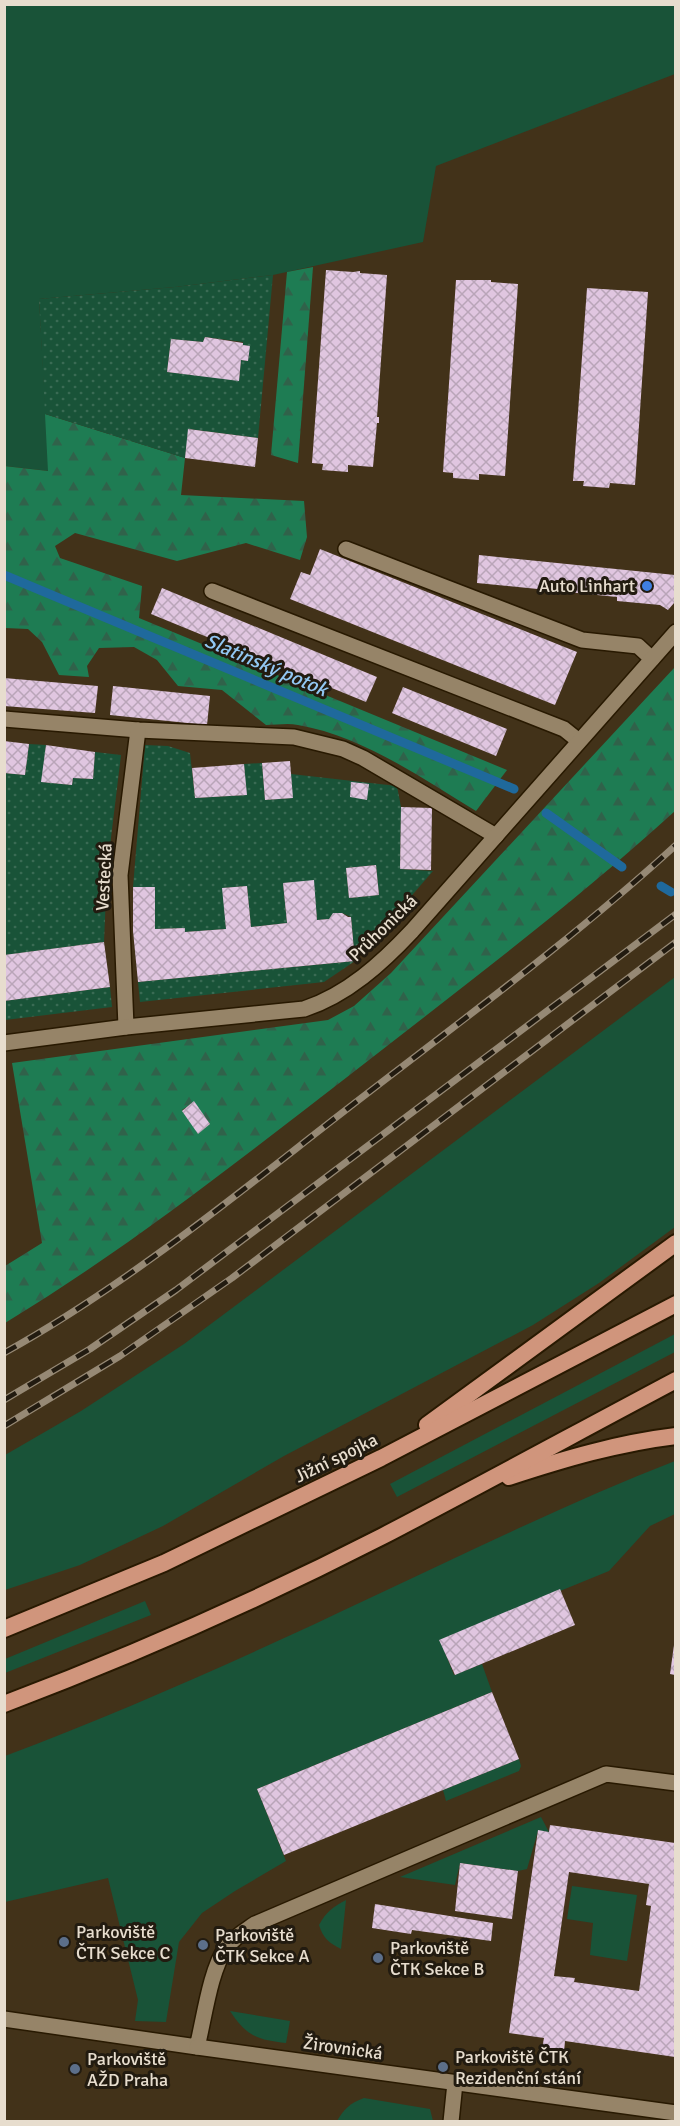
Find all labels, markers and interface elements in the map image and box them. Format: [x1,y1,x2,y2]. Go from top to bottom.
place label: Auto Linhart [539,575,635,597]
marker: Auto Linhart [640,579,654,593]
water label: Slatinský potok [201,628,333,703]
street label: Vestecká [91,842,117,912]
street label: Průhonická [344,890,422,966]
street label: Jižní spojka [291,1428,381,1488]
place label: Parkoviště ČTK Sekce C [76,1921,170,1964]
place label: Parkoviště ČTK Sekce A [215,1924,309,1967]
marker: Parkoviště ČTK Sekce C [57,1935,71,1949]
place label: Parkoviště ČTK Sekce B [390,1937,484,1980]
marker: Parkoviště ČTK Sekce A [196,1938,210,1952]
marker: Parkoviště ČTK Sekce B [371,1951,385,1965]
street label: Žirovnická [302,2032,384,2064]
place label: Parkoviště ČTK Rezidenční stání [455,2046,581,2089]
place label: Parkoviště AŽD Praha [87,2048,168,2091]
marker: Parkoviště ČTK Rezidenční stání [436,2060,450,2074]
marker: Parkoviště AŽD Praha [68,2062,82,2076]

